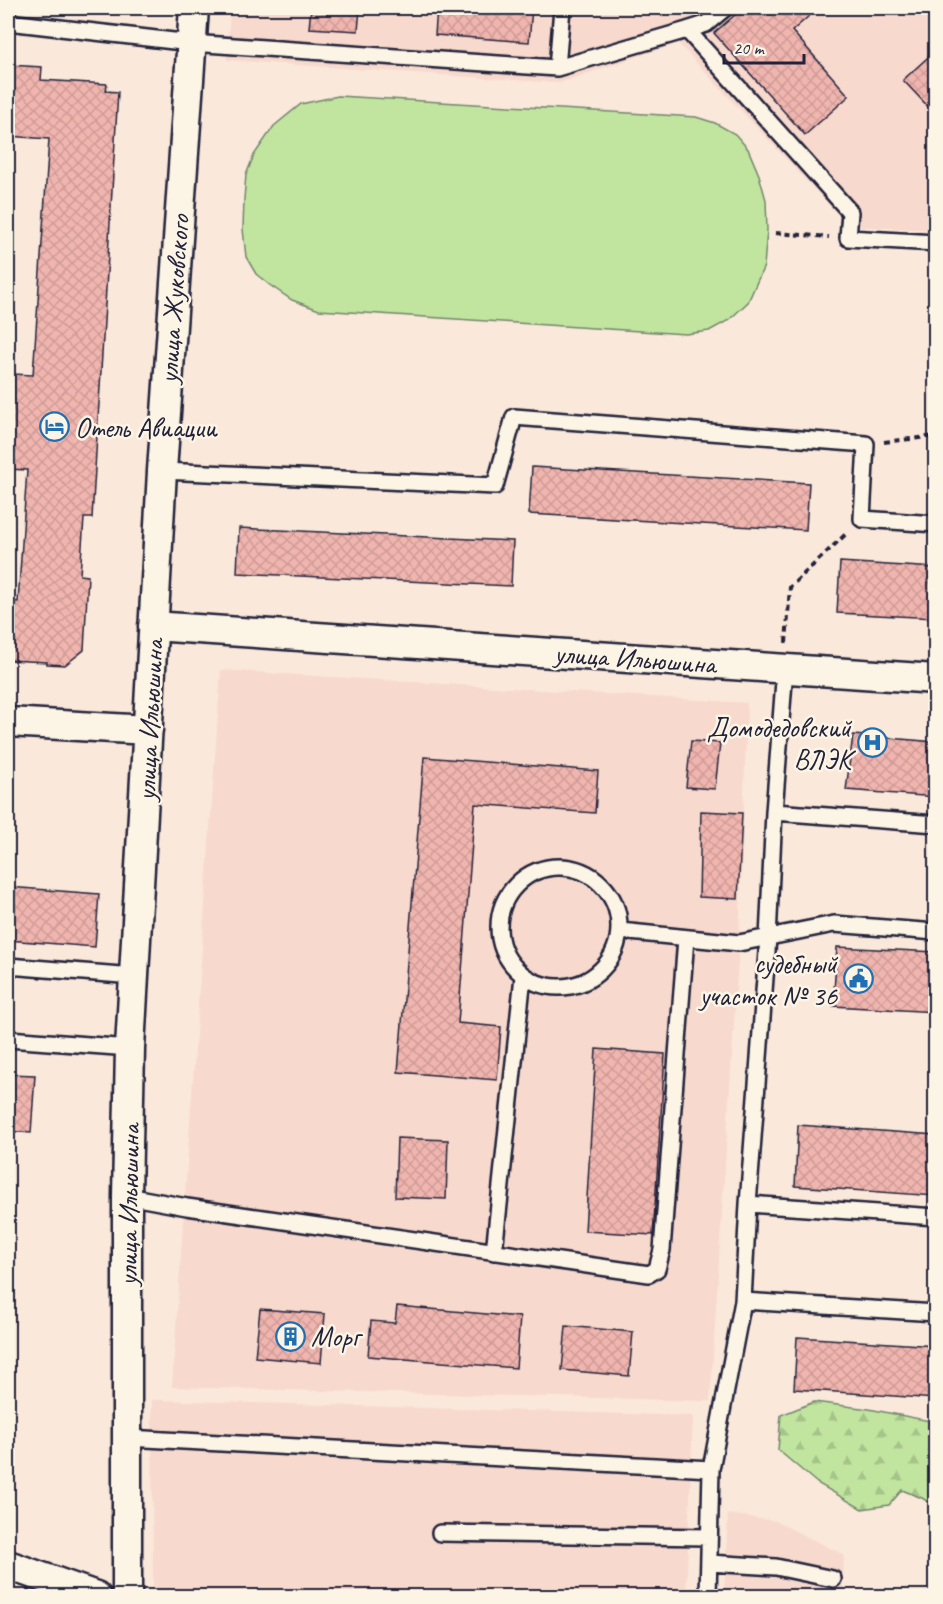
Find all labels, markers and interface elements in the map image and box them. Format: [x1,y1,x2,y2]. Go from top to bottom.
scale bar [724,27,804,65]
text: 20 m [733,37,766,59]
street label: улица Жуковского [150,211,197,386]
place label: Отель Авиации [75,410,218,445]
hotel icon: Отель Авиации [38,411,70,443]
street label: улица Ильюшина [551,635,719,682]
street label: улица Ильюшина [128,636,171,804]
place label: Домодедовский ВЛЭК [707,710,857,777]
hospital icon: Домодедовский ВЛЭК [856,727,888,759]
place label: судебный участок № 36 [697,946,838,1013]
public building icon: судебный участок № 36 [842,963,874,995]
street label: улица Ильюшина [110,1121,147,1288]
place label: Морг [311,1319,364,1354]
building icon: Морг [274,1320,306,1352]

